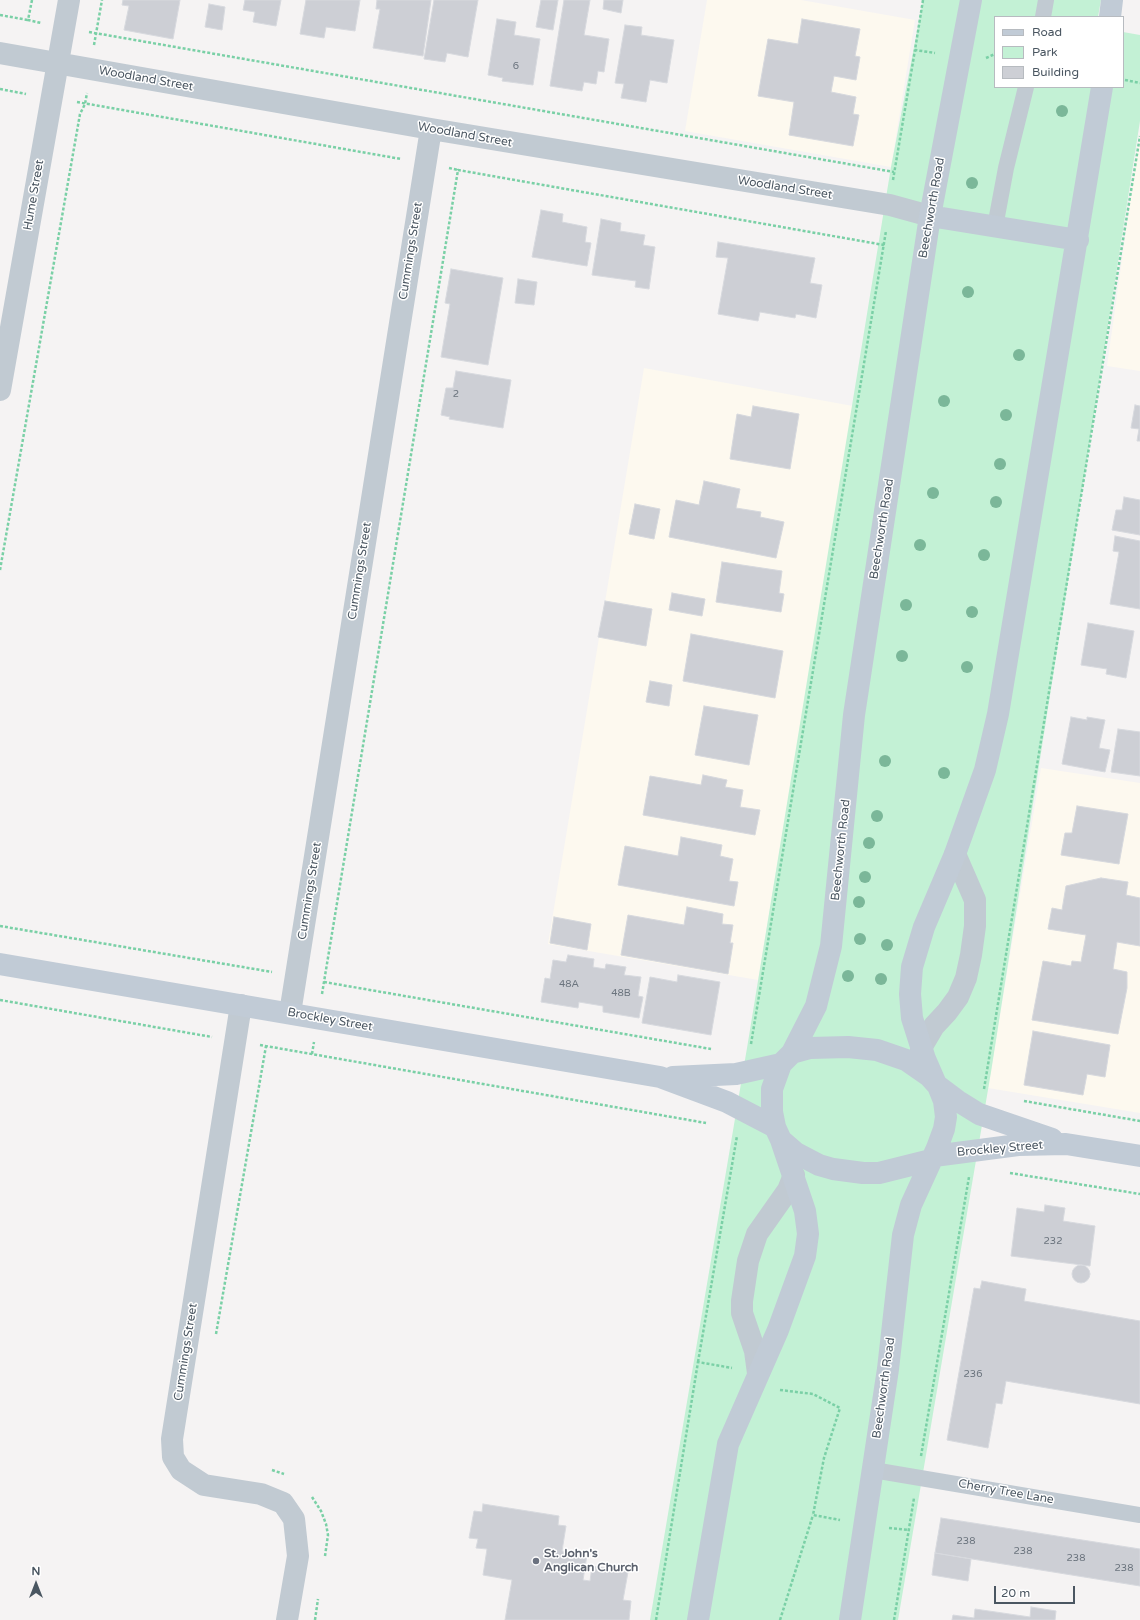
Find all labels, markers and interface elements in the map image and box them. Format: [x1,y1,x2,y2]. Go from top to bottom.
legend [994,16,1124,88]
text: Road [1032,25,1062,39]
text: Park [1032,45,1058,59]
house number: 6 [513,60,519,72]
street label: Woodland Street [98,64,194,94]
text: Building [1032,65,1079,79]
street label: Woodland Street [417,120,513,150]
street label: Beechworth Road [916,157,948,259]
street label: Hume Street [21,159,47,231]
street label: Woodland Street [737,173,833,203]
street label: Cummings Street [396,201,426,301]
house number: 2 [453,388,459,400]
street label: Beechworth Road [867,478,897,580]
street label: Cummings Street [345,521,375,621]
street label: Beechworth Road [829,799,853,901]
street label: Cummings Street [295,841,325,941]
house number: 48A [559,978,579,990]
house number: 48B [611,987,631,999]
street label: Brockley Street [286,1005,374,1035]
street label: Brockley Street [956,1138,1044,1160]
house number: 232 [1044,1235,1062,1247]
street label: Cummings Street [171,1302,201,1402]
street label: Beechworth Road [870,1337,898,1439]
house number: 236 [964,1368,982,1380]
street label: Cherry Tree Lane [957,1477,1055,1507]
house number: 238 [957,1535,975,1547]
house number: 238 [1014,1545,1032,1557]
place label: St. John's Anglican Church [544,1547,638,1575]
house number: 238 [1067,1552,1085,1564]
marker: St. John's Anglican Church [531,1556,541,1566]
house number: 238 [1115,1562,1133,1574]
north arrow [16,1564,56,1604]
text: N [32,1565,40,1578]
scale bar [996,1578,1077,1604]
text: 20 m [1001,1586,1030,1600]

